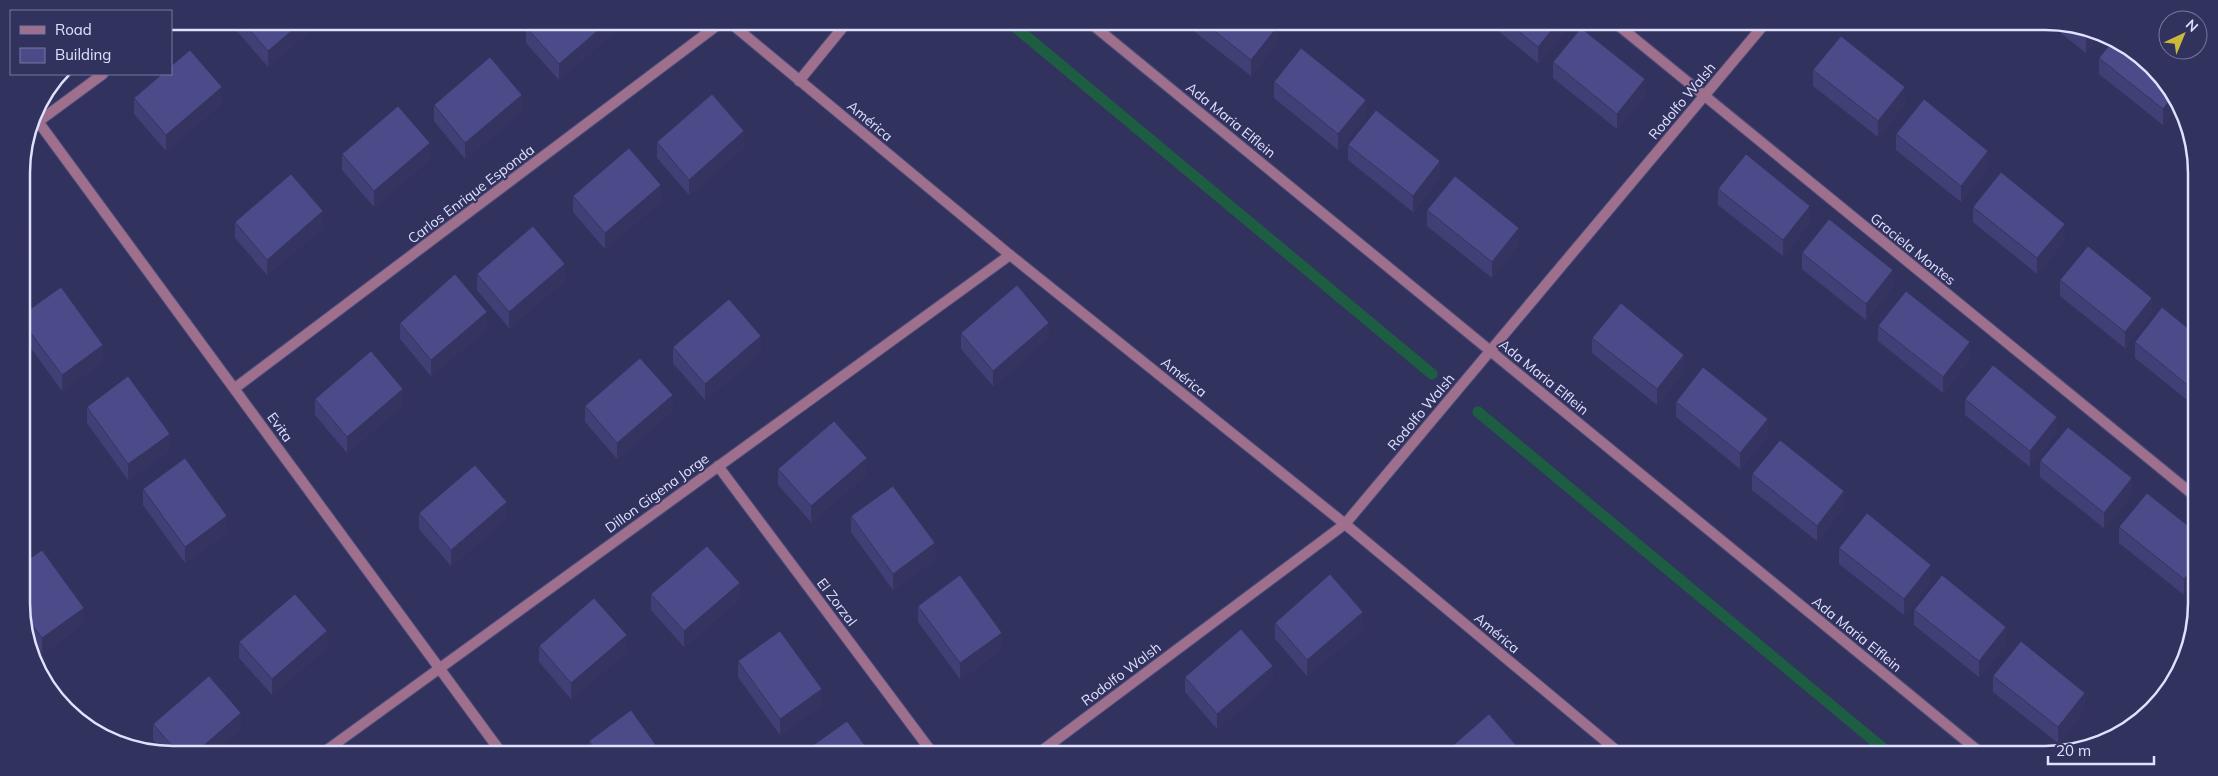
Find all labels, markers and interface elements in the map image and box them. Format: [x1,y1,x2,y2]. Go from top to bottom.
legend [10,10,172,75]
north arrow [2158,10,2208,60]
text: N [2182,16,2202,36]
text: Road [55,20,92,39]
text: Building [55,45,111,64]
street label: Rodolfo Walsh [1645,59,1719,143]
street label: Ada Maria Elflein [1182,78,1280,162]
street label: América [844,97,896,145]
street label: Carlos Enrique Esponda [404,141,538,247]
street label: Graciela Montes [1867,209,1959,289]
street label: Ada Maria Elflein [1495,335,1593,419]
street label: América [1157,353,1211,401]
street label: Rodolfo Walsh [1384,370,1458,454]
street label: Evita [263,409,297,445]
street label: Dillon Gigena Jorge [602,449,712,537]
street label: El Zorzal [813,574,861,630]
street label: Ada Maria Elflein [1808,592,1906,676]
street label: América [1471,609,1523,657]
street label: Rodolfo Walsh [1078,638,1164,710]
scale bar [2048,734,2154,766]
text: 20 m [2056,741,2091,760]

